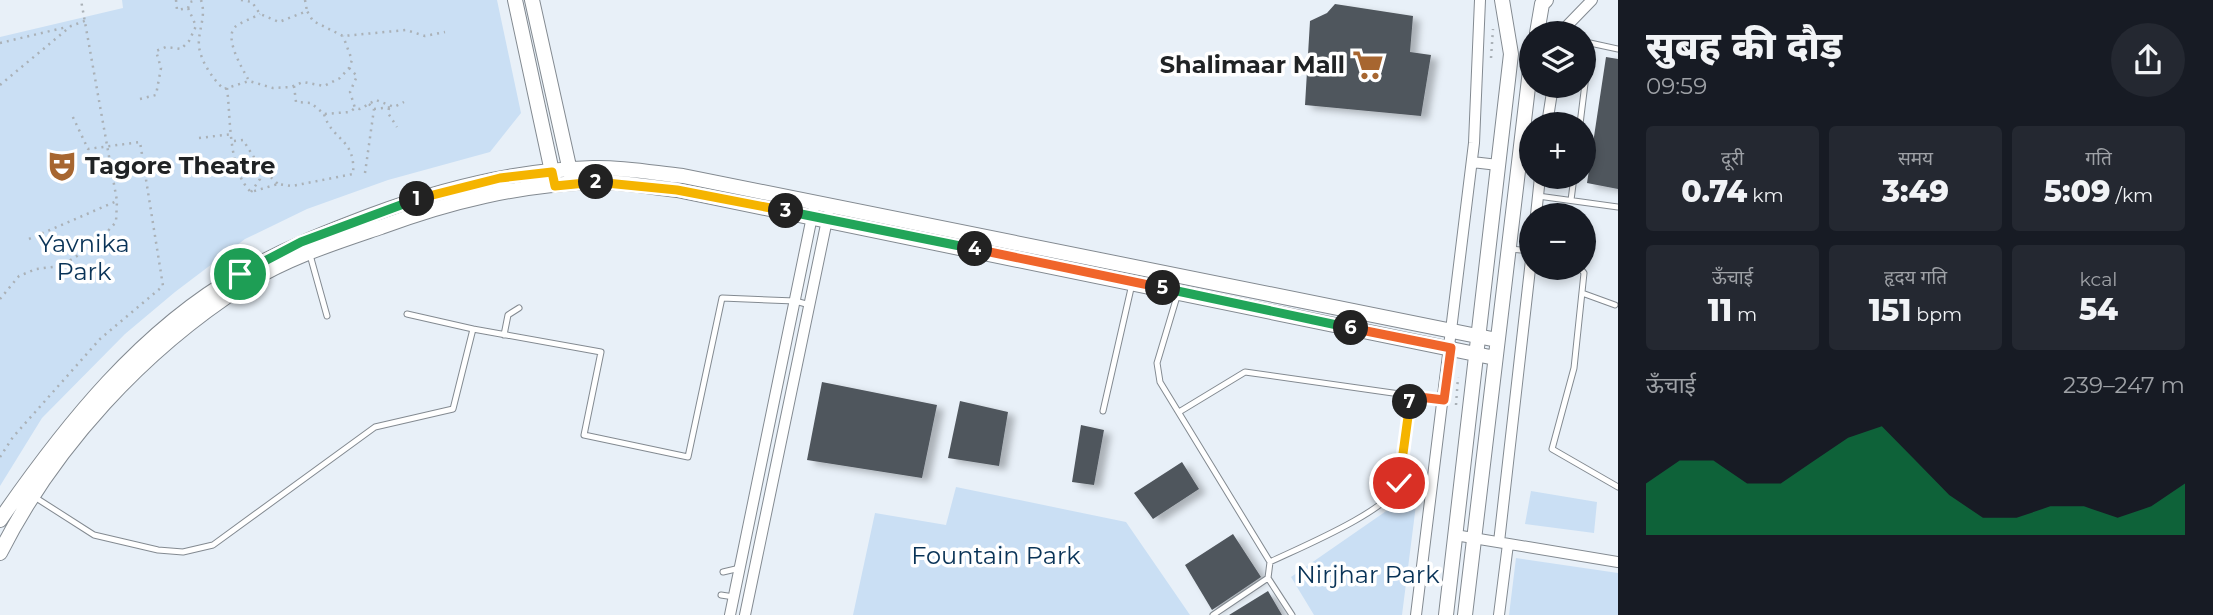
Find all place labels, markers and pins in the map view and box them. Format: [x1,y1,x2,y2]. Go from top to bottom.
supermarket icon: Shalimaar Mall [1351,48,1385,82]
place label: Shalimaar Mall [1160,50,1345,79]
theatre icon: Tagore Theatre [45,149,79,183]
place label: Tagore Theatre [85,151,276,180]
pin: 2 [578,164,614,200]
pin: 1 [400,182,434,216]
pin: 3 [768,194,804,228]
pin: 4 [958,232,992,266]
pin [210,244,270,304]
pin: 5 [1146,270,1180,306]
pin: 6 [1334,310,1368,346]
pin: 7 [1392,384,1428,420]
pin [1369,453,1429,513]

